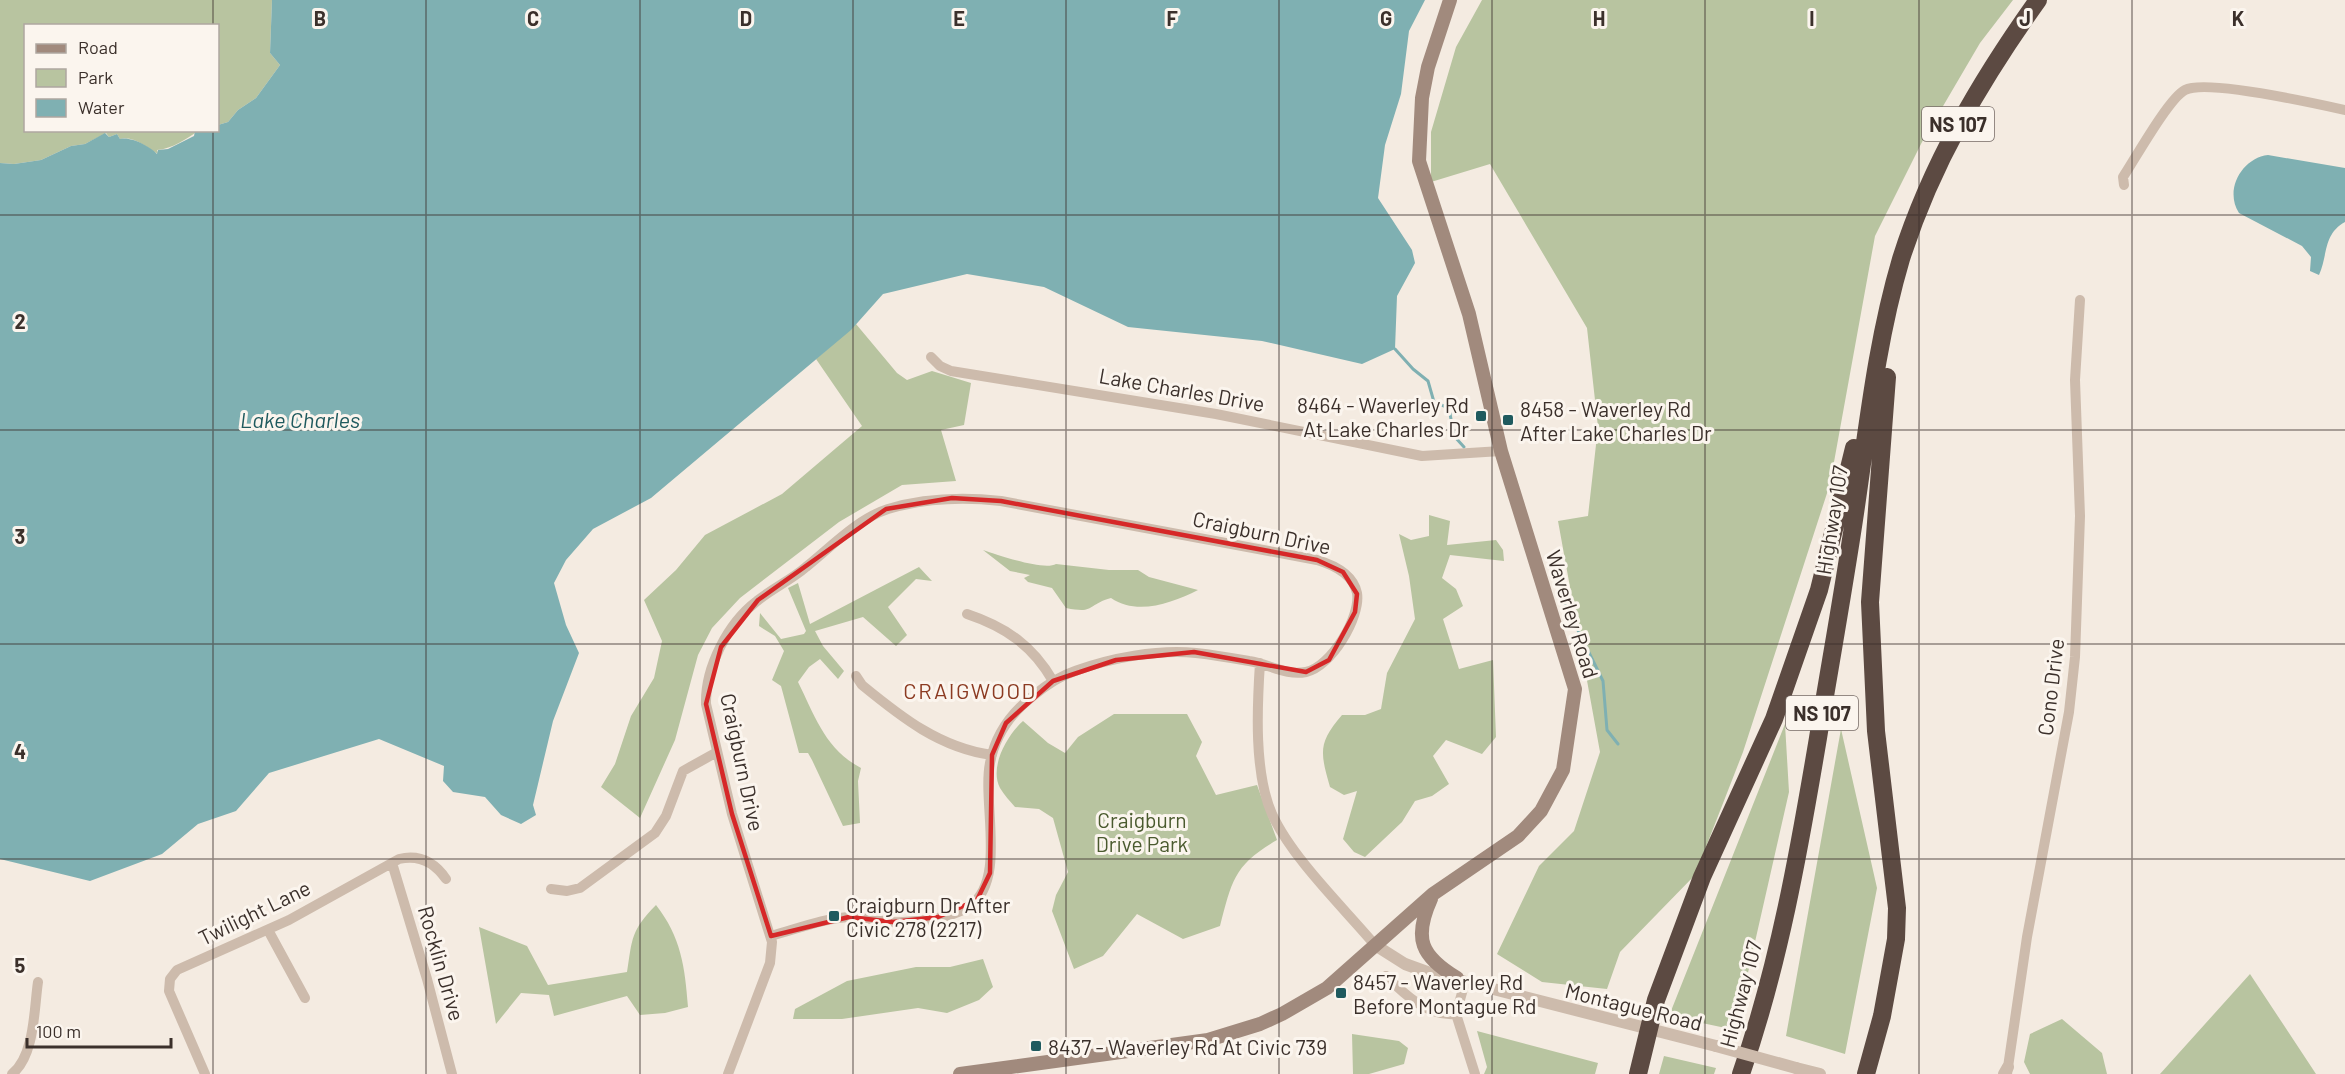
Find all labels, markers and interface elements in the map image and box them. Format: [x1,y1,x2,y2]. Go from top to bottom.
text: B [314,6,326,30]
text: C [527,6,539,30]
text: D [740,6,752,30]
text: E [953,6,965,30]
text: F [1166,6,1178,30]
text: G [1380,6,1392,30]
text: H [1593,6,1605,30]
text: I [1809,6,1815,30]
text: J [2019,6,2031,30]
text: K [2232,6,2245,30]
legend [24,24,219,132]
text: Road [78,36,118,58]
text: Park [78,66,113,88]
text: Water [78,96,125,118]
road number: NS 107 [1922,107,1994,141]
text: 2 [14,309,26,333]
street label: Lake Charles Drive [1097,362,1267,416]
place label: 8464 - Waverley Rd At Lake Charles Dr [1297,392,1469,441]
place label: 8458 - Waverley Rd After Lake Charles Dr [1520,396,1712,445]
water label: Lake Charles [240,406,360,432]
marker: 8464 - Waverley Rd At Lake Charles Dr [1474,409,1488,423]
marker: 8458 - Waverley Rd After Lake Charles Dr [1501,413,1515,427]
street label: Highway 107 [1810,464,1852,576]
street label: Craigburn Drive [1191,505,1333,559]
text: 3 [15,524,25,548]
street label: Waverley Road [1542,547,1604,681]
street label: Cono Drive [2032,637,2068,737]
district label: CRAIGWOOD [903,677,1037,703]
street label: Craigburn Drive [716,691,770,833]
road number: NS 107 [1786,696,1858,730]
text: 4 [14,739,26,763]
park label: Craigburn Drive Park [1096,807,1188,856]
street label: Twilight Lane [194,874,314,950]
place label: Craigburn Dr After Civic 278 (2217) [846,892,1011,941]
street label: Rocklin Drive [414,903,470,1023]
marker: Craigburn Dr After Civic 278 (2217) [827,909,841,923]
street label: Highway 107 [1714,938,1766,1050]
text: 5 [15,953,26,977]
place label: 8457 - Waverley Rd Before Montague Rd [1353,969,1536,1018]
street label: Montague Road [1563,977,1705,1035]
marker: 8457 - Waverley Rd Before Montague Rd [1334,986,1348,1000]
scale bar [27,1011,171,1049]
text: 100 m [36,1020,81,1042]
place label: 8437 - Waverley Rd At Civic 739 [1048,1034,1327,1059]
marker: 8437 - Waverley Rd At Civic 739 [1029,1039,1043,1053]

